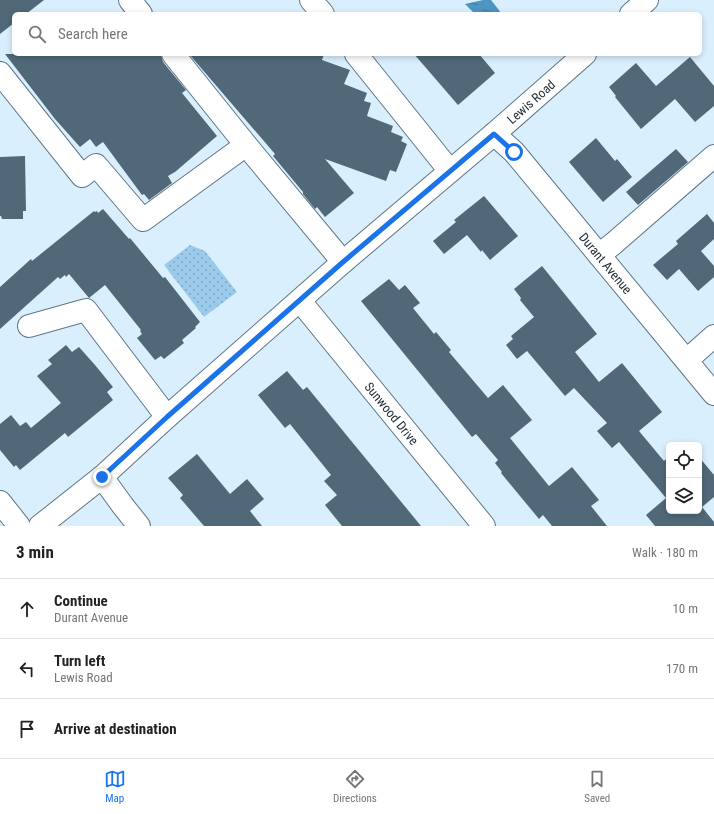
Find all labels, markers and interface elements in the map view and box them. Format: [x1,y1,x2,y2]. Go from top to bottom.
search box [12,12,702,56]
icon: search [26,23,48,45]
text: Search here [58,25,128,43]
street label: Lewis Road [504,77,558,127]
route start [505,143,523,161]
street label: Durant Avenue [576,230,635,297]
street label: Sunwood Drive [361,379,421,448]
map controls [666,442,702,514]
button: locate [666,442,702,478]
route end [93,468,111,486]
button: layers [666,478,702,514]
text: 3 min [16,542,54,562]
text: Walk · 180 m [632,545,698,560]
text: Continue [54,592,108,610]
icon: ahead [16,598,38,620]
text: 10 m [672,601,698,616]
text: Durant Avenue [54,610,128,625]
text: Turn left [54,652,105,670]
icon: left [16,658,38,680]
text: 170 m [666,661,698,676]
text: Lewis Road [54,670,113,685]
icon: arrive [16,718,38,740]
text: Arrive at destination [54,720,177,738]
tab: Map [104,768,126,805]
tab: Directions [333,768,377,805]
tab: Saved [584,768,610,805]

